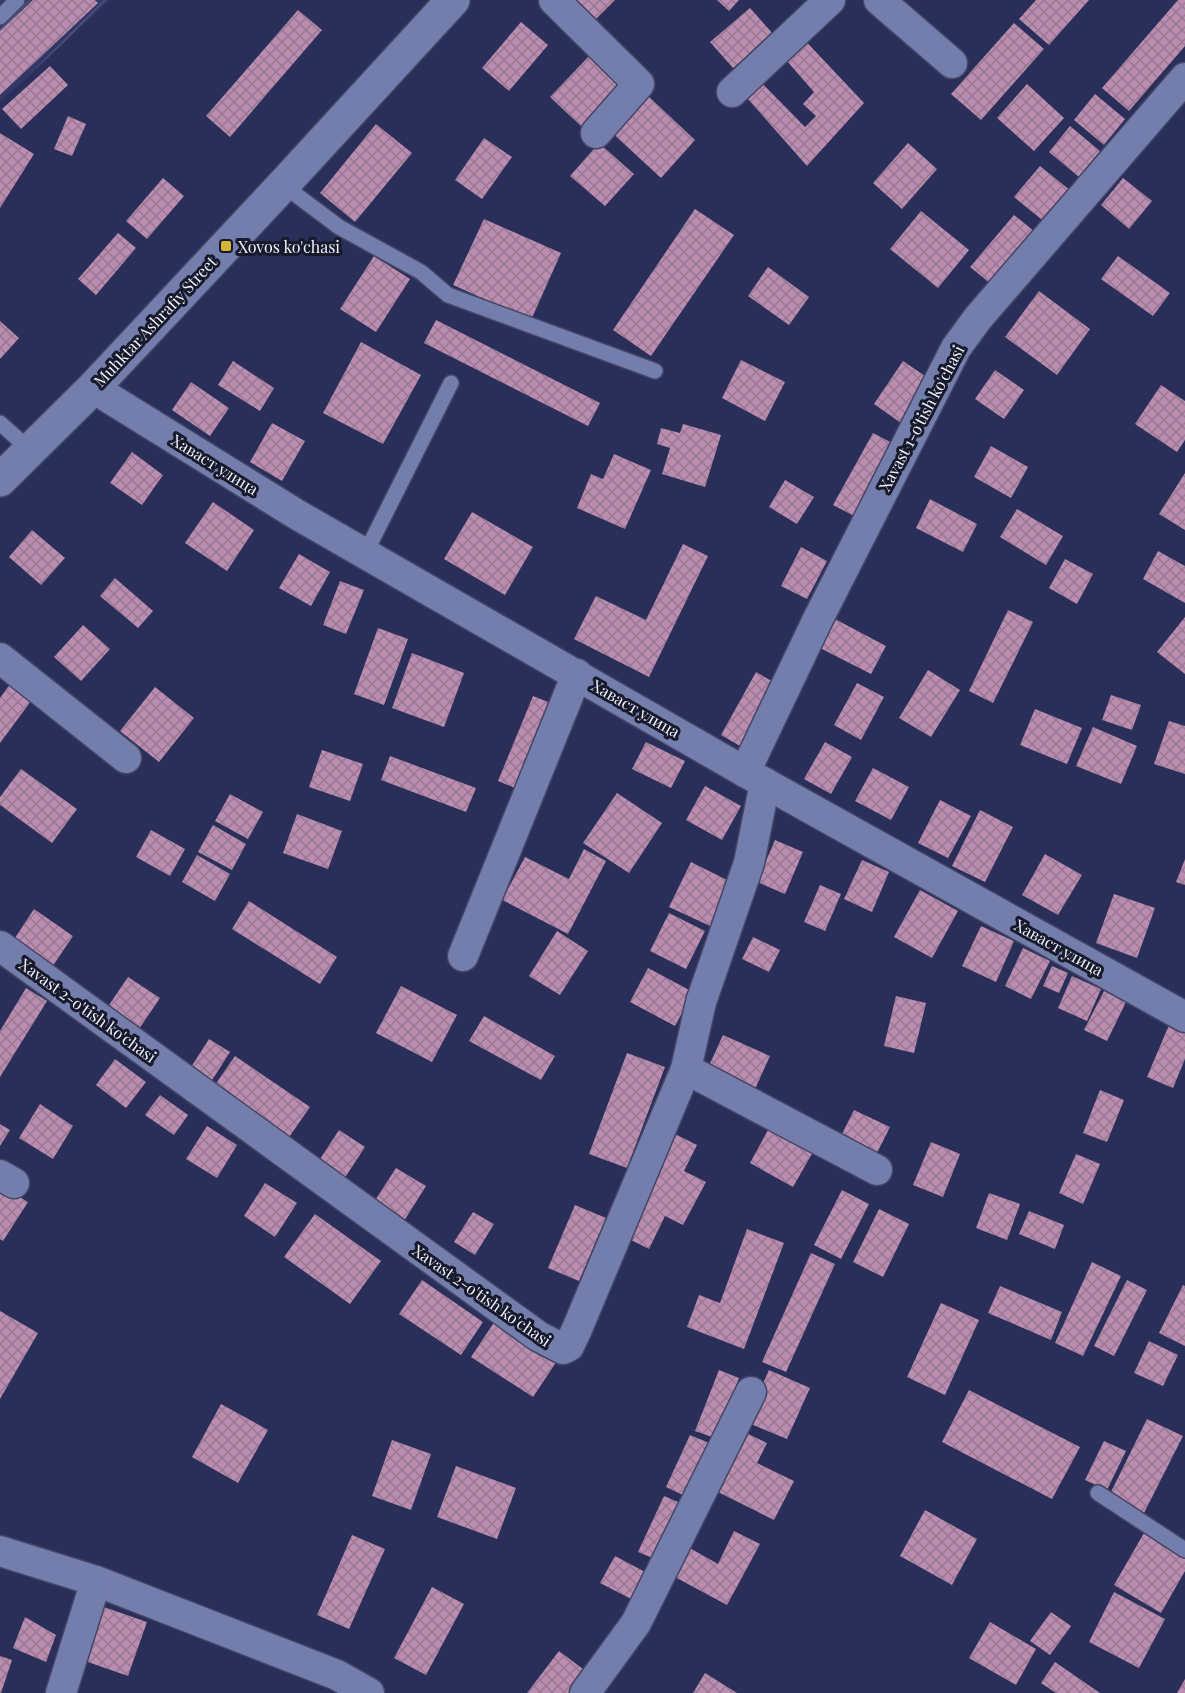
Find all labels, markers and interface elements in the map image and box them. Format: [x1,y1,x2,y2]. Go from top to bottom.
place label: Xovos ko'chasi [238,236,340,257]
marker: Xovos ko'chasi [219,239,233,253]
street label: Muhktar Ashrafiy Street [89,251,221,391]
street label: Xavast 1-o'tish ko'chasi [874,341,969,495]
street label: Хаваст улица [168,429,262,499]
street label: Хаваст улица [588,674,684,742]
street label: Хаваст улица [1011,914,1107,980]
street label: Xavast 2-o'tish ko'chasi [15,953,161,1067]
street label: Xavast 2-o'tish ko'chasi [409,1239,556,1351]

